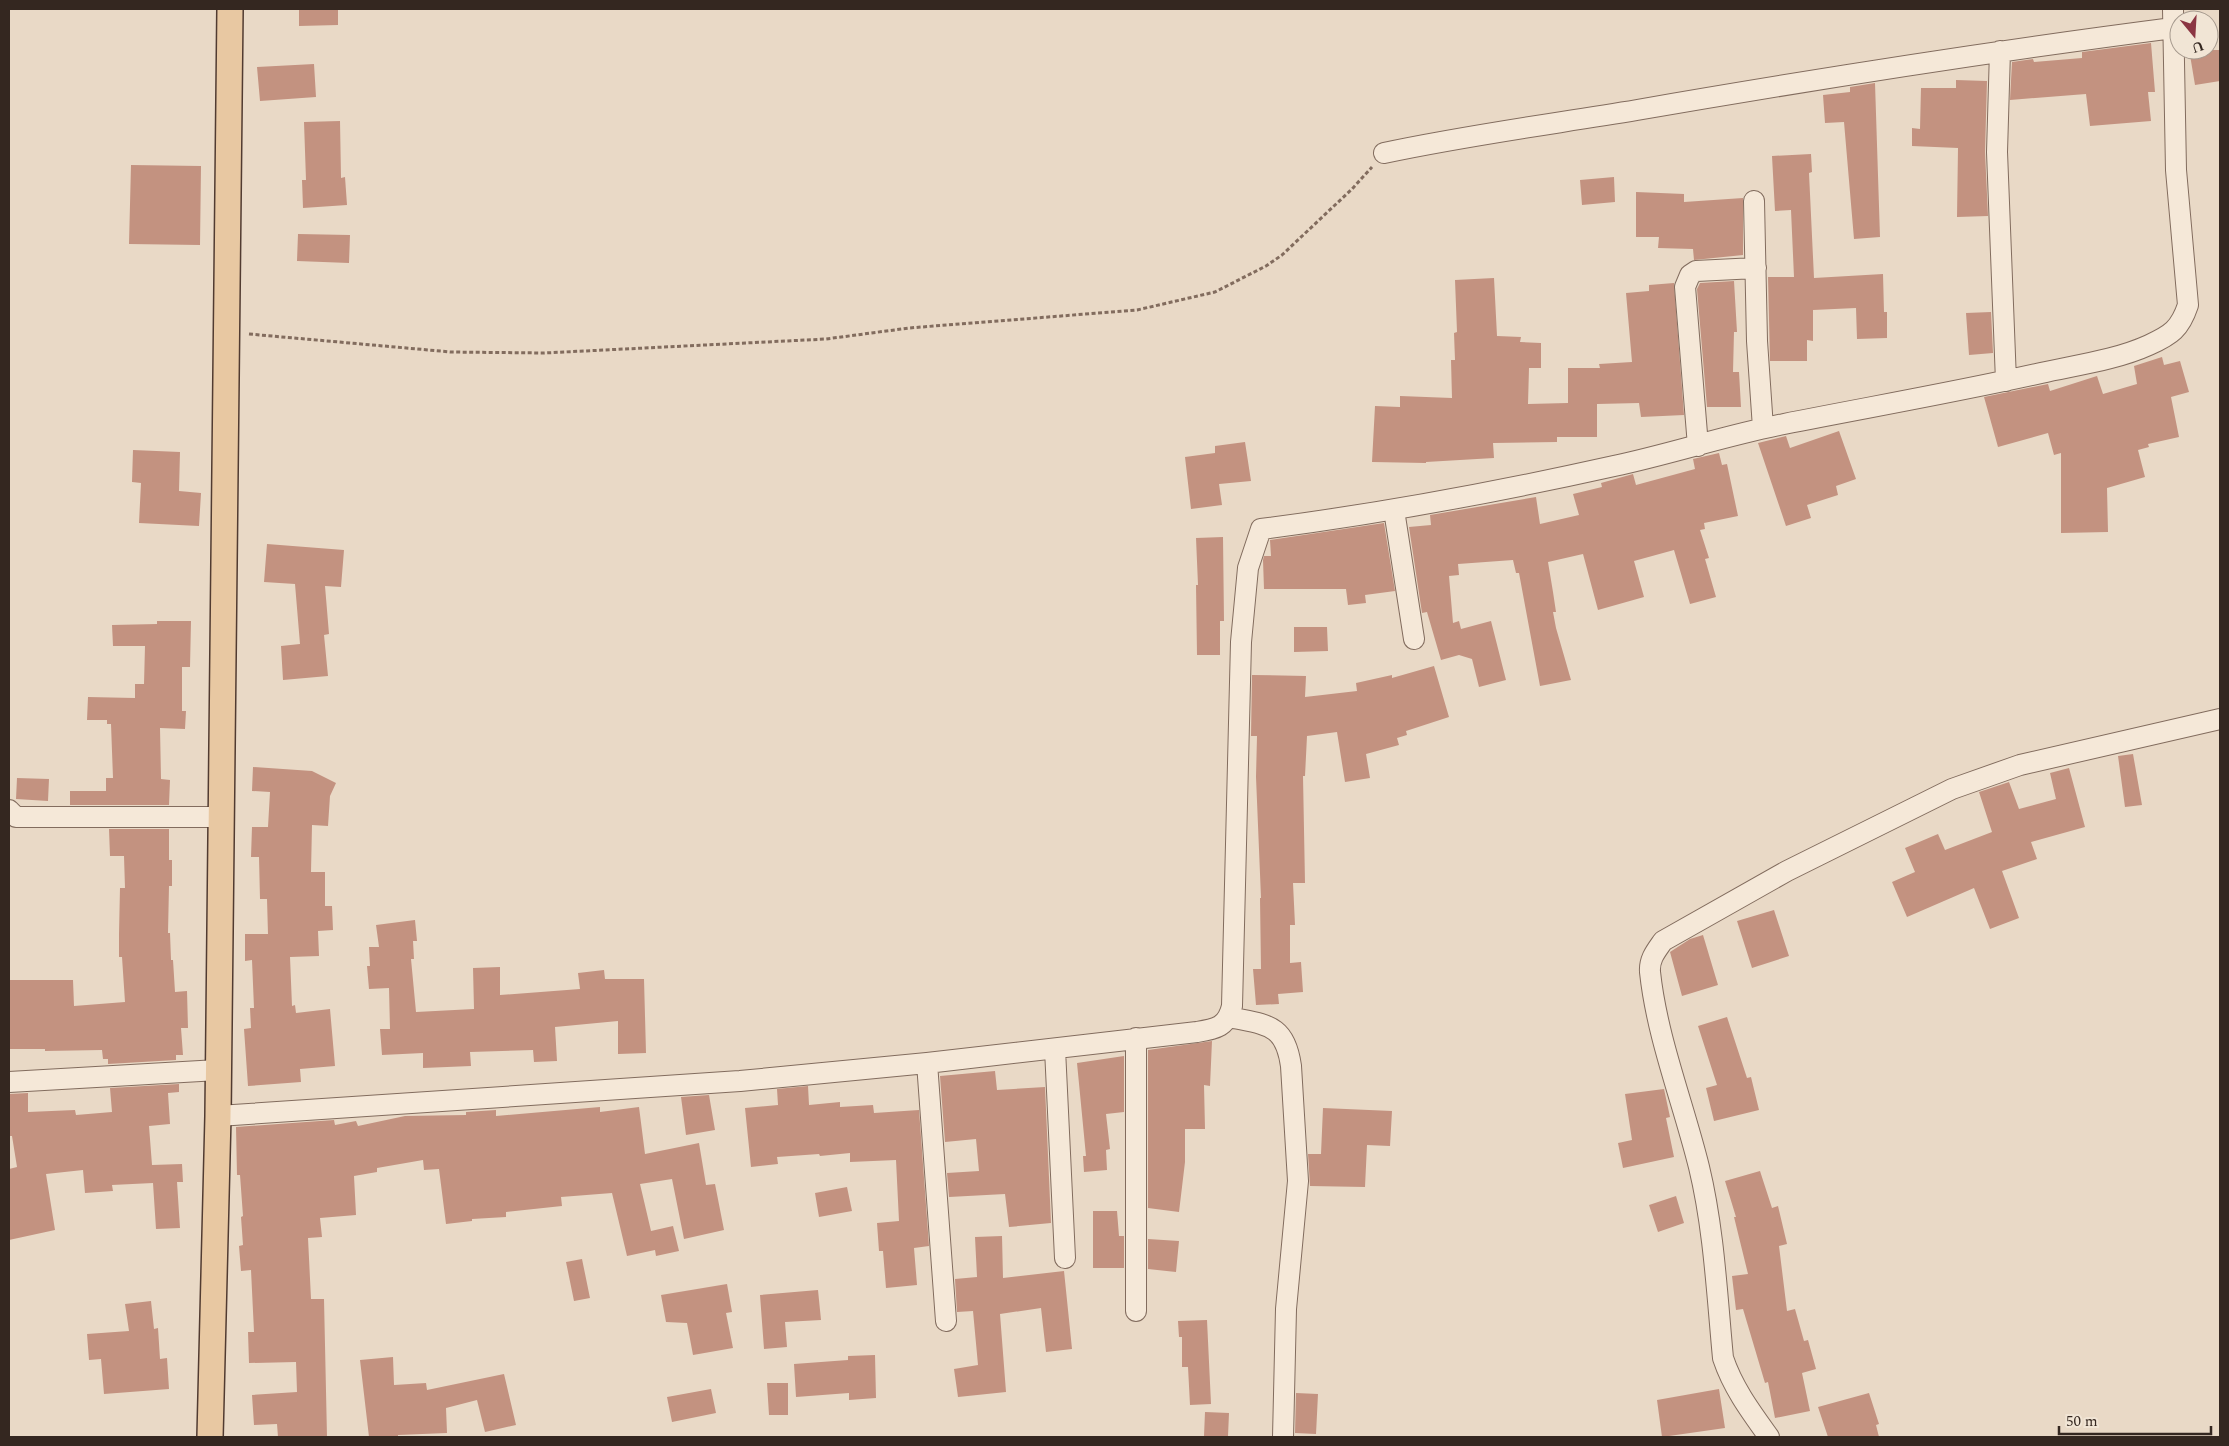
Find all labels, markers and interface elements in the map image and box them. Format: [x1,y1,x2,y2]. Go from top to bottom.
north arrow [2169,10,2219,60]
text: U [2189,35,2207,59]
scale bar [2059,1404,2212,1436]
text: 50 m [2066,1410,2098,1433]

